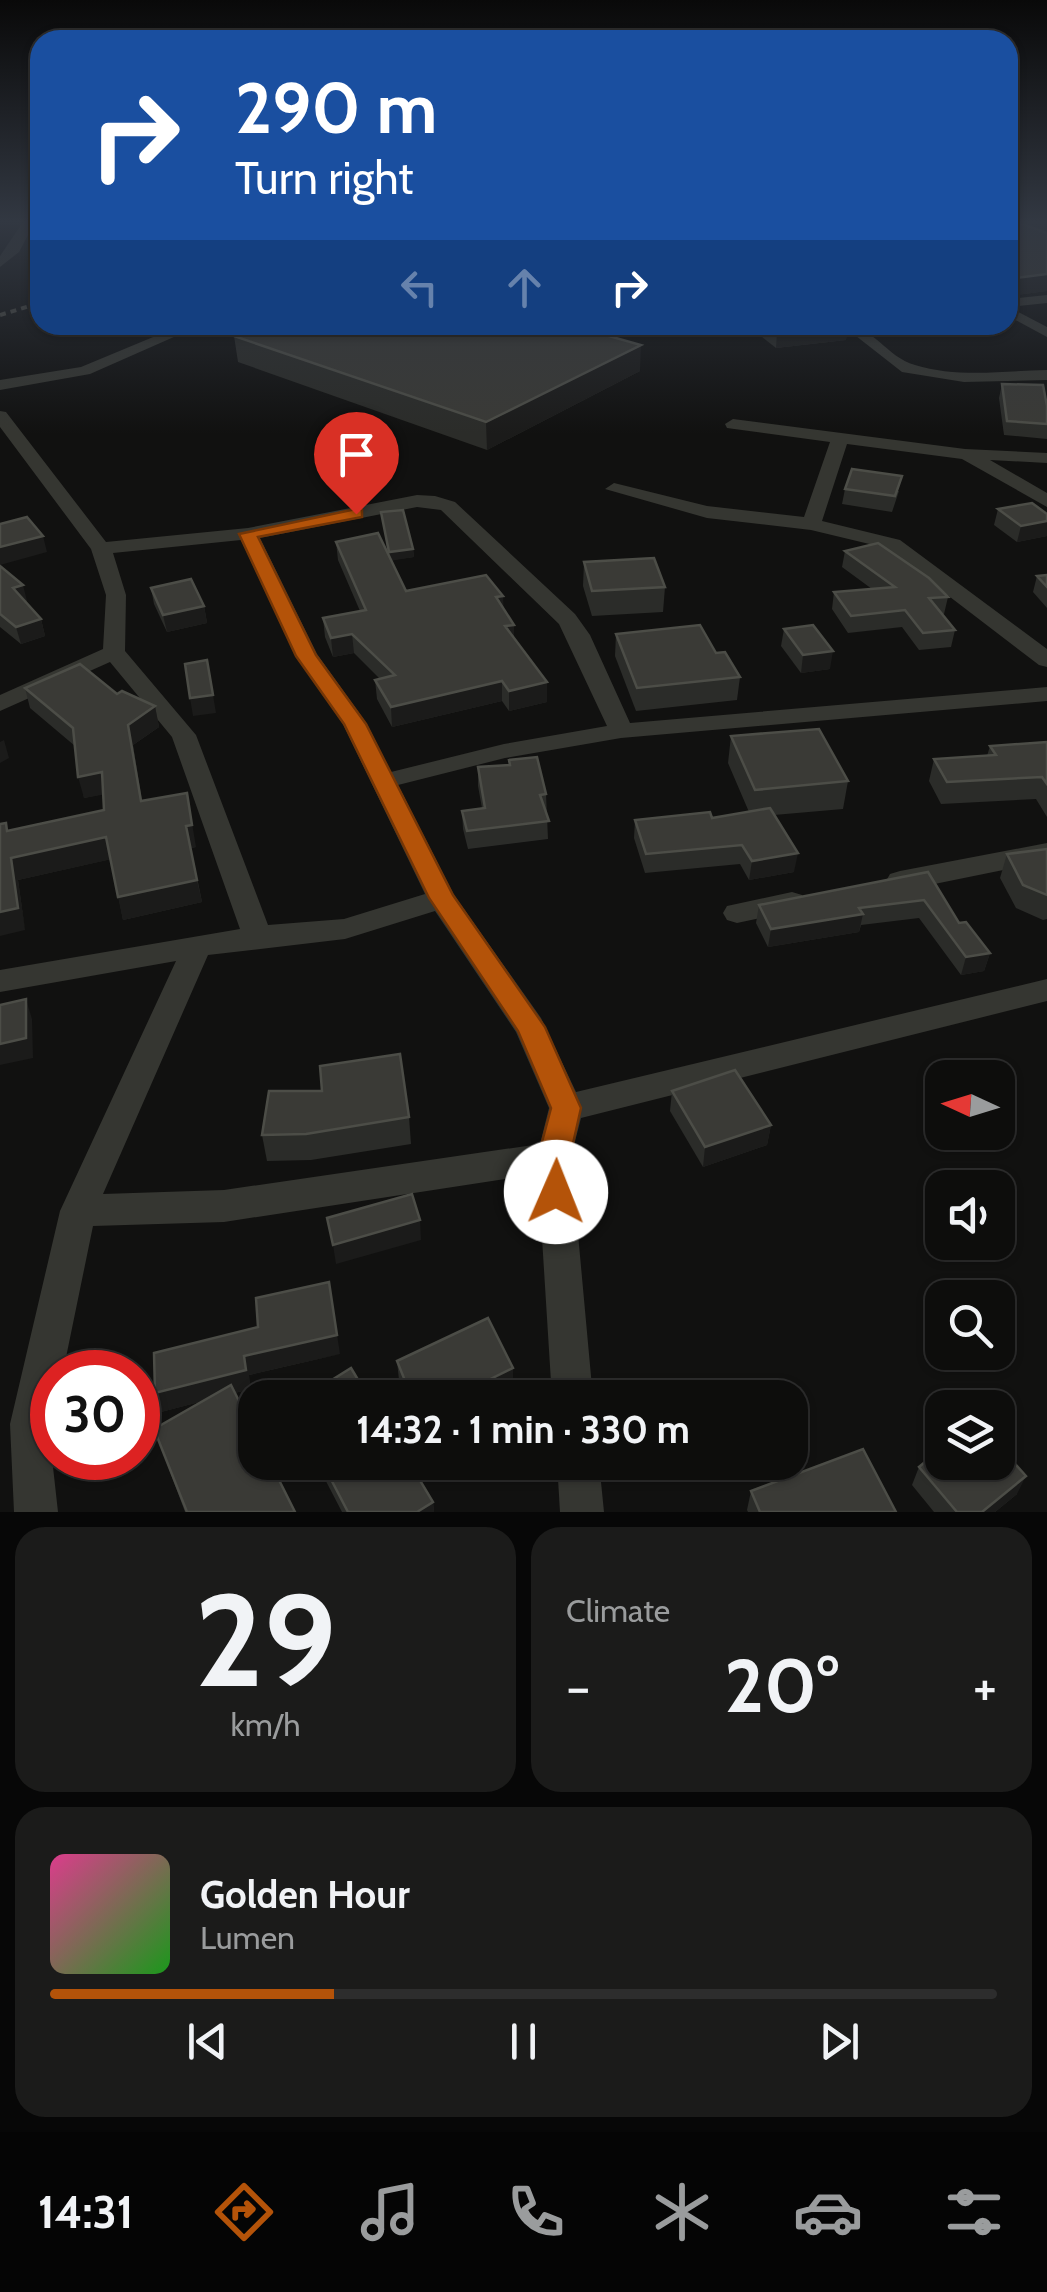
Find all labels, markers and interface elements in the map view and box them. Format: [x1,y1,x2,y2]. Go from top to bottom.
text: 290 m [235,65,437,151]
icon: right [70,70,200,200]
text: Turn right [235,151,414,205]
icon: left [392,260,447,315]
icon: ahead [497,260,552,315]
icon: right [602,260,657,315]
pin [314,412,399,515]
icon: arrive [329,427,384,482]
north arrow [925,1060,1015,1150]
map controls [925,1060,1015,1480]
position arrow [504,1140,608,1244]
button: sound [925,1170,1015,1260]
button: search [925,1280,1015,1370]
speed limit sign: 30 [30,1350,160,1480]
button: layers [925,1390,1015,1480]
text: 14:32 · 1 min · 330 m [356,1406,690,1453]
text: 29 [195,1561,336,1719]
text: Climate [566,1591,670,1630]
text: 20° [724,1640,839,1731]
text: − [566,1653,590,1720]
text: + [973,1653,997,1720]
text: km/h [230,1705,301,1744]
text: Golden Hour [200,1871,410,1918]
text: Lumen [200,1918,295,1957]
icon: previous [180,2014,235,2069]
icon: pause [496,2014,551,2069]
icon: next [812,2014,867,2069]
icon: directions [209,2177,279,2247]
icon: music [355,2177,425,2247]
icon: phone [501,2177,571,2247]
icon: climate [647,2177,717,2247]
icon: car [793,2177,863,2247]
icon: filters [939,2177,1009,2247]
text: 14:31 [38,2185,133,2239]

